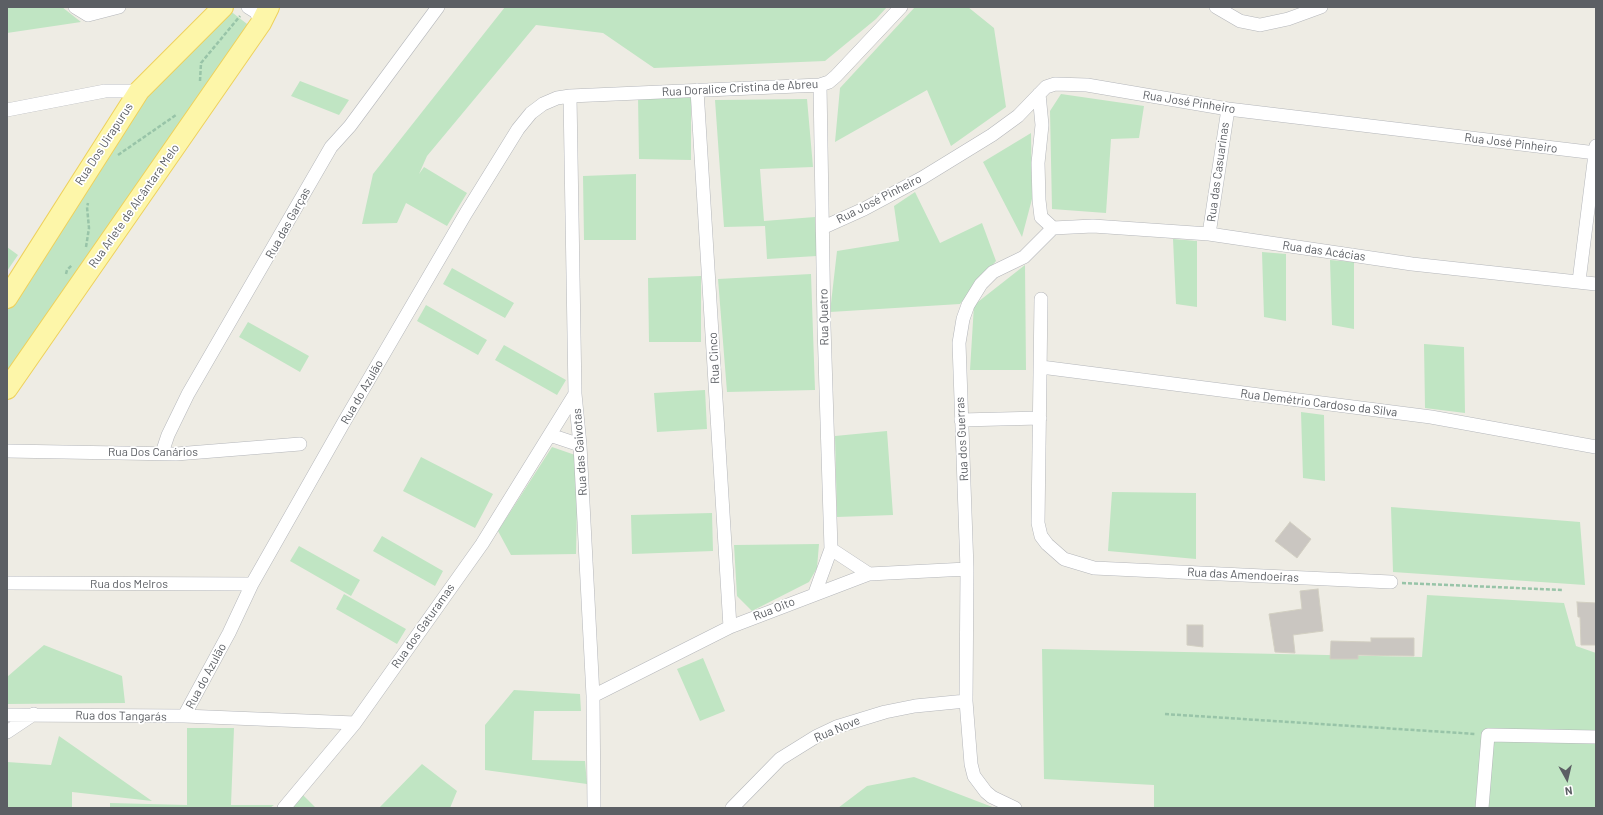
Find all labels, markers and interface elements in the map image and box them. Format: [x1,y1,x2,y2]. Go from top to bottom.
street label: Rua Doralice Cristina de Abreu [661,77,819,99]
street label: Rua José Pinheiro [1142,88,1236,116]
street label: Rua Dos Uirapurus [72,100,136,188]
street label: Rua das Casuarinas [1204,121,1232,223]
street label: Rua José Pinheiro [1464,130,1558,156]
street label: Rua Arlete de Alcântara Melo [86,141,182,271]
street label: Rua José Pinheiro [834,171,924,227]
street label: Rua das Garças [263,185,313,261]
street label: Rua das Acácias [1282,238,1366,264]
street label: Rua Quatro [816,288,832,346]
street label: Rua Cinco [705,332,723,384]
street label: Rua do Azulão [338,357,386,427]
street label: Rua Demétrio Cardoso da Silva [1240,386,1398,420]
street label: Rua dos Guerras [953,396,971,482]
street label: Rua das Gaivotas [570,408,590,496]
street label: Rua Dos Canários [108,445,198,459]
street label: Rua das Amendoeiras [1187,565,1299,585]
street label: Rua dos Melros [90,577,168,591]
street label: Rua dos Gaturamas [388,581,458,671]
street label: Rua Oito [751,594,797,624]
street label: Rua do Azulão [183,641,229,711]
street label: Rua dos Tangarás [75,708,167,724]
street label: Rua Nove [812,713,862,745]
north arrow [1547,759,1587,799]
text: N [1564,784,1573,798]

